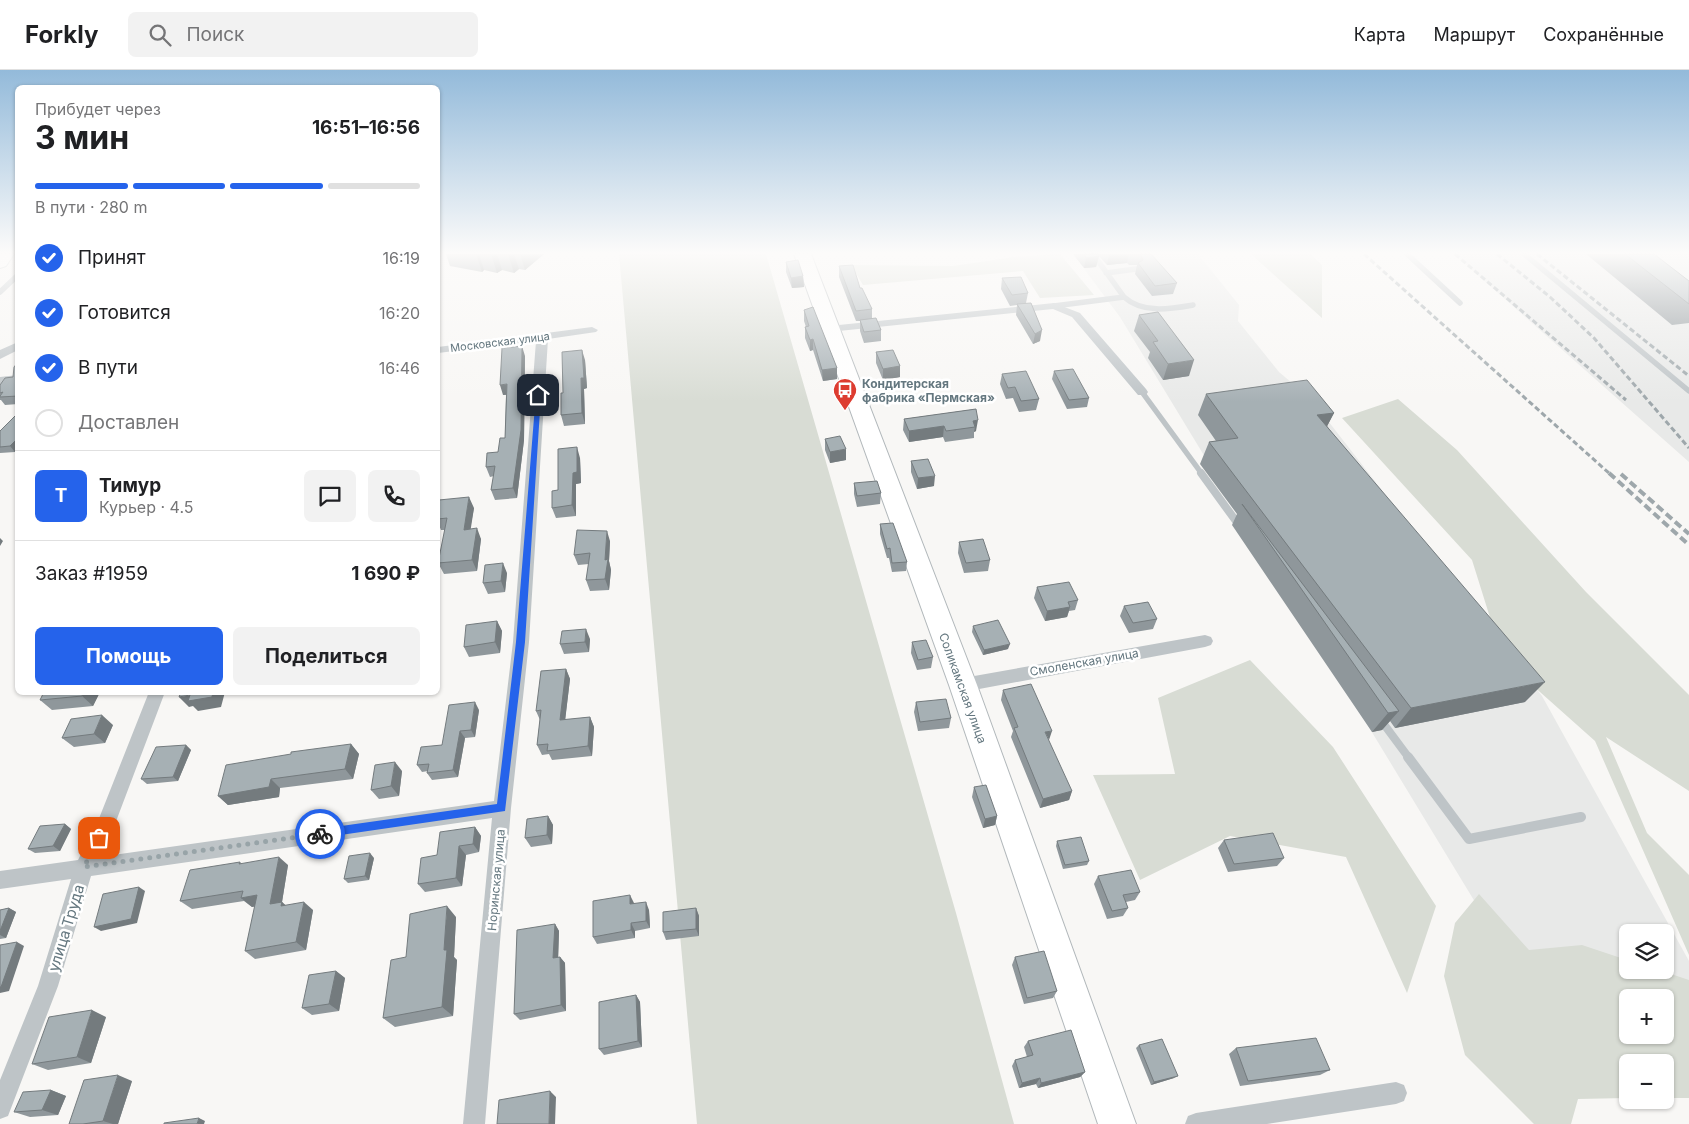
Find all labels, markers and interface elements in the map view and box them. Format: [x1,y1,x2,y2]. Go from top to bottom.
search box [128,12,478,57]
text: Forkly [25,20,98,49]
icon: search [146,21,174,49]
text: Поиск [186,23,244,46]
text: Карта [1354,24,1406,45]
text: Маршрут [1434,24,1515,45]
text: Сохранённые [1543,24,1664,45]
text: Прибудет через [35,99,161,119]
text: 16:51–16:56 [312,116,420,139]
text: 3 мин [35,118,129,157]
text: В пути · 280 m [35,197,147,217]
icon: check [35,244,63,272]
text: Принят [78,246,146,269]
text: 16:19 [383,248,420,268]
icon: check [35,299,63,327]
text: Готовится [78,301,171,324]
text: 16:20 [379,303,420,323]
street label: Московская улица [449,329,551,355]
icon: check [35,354,63,382]
text: В пути [78,356,138,379]
text: 16:46 [379,358,420,378]
pin [517,374,559,416]
place label: Кондитерская фабрика «Пермская» [862,376,995,405]
bus stop icon: Кондитерская фабрика «Пермская» [832,377,858,411]
icon: home [524,381,552,409]
text: Доставлен [78,411,179,434]
button: chat [304,470,356,522]
button: phone [368,470,420,522]
text: Тимур [99,474,161,497]
text: Т [55,484,67,507]
text: Курьер · 4.5 [99,497,193,517]
text: Заказ #1959 [35,562,148,585]
text: 1 690 ₽ [351,562,420,585]
button: Помощь [35,627,223,685]
button: Поделиться [233,627,420,685]
street label: Соликамская улица [936,631,990,745]
street label: Смоленская улица [1028,645,1140,679]
courier [295,809,345,859]
pin [78,817,120,859]
icon: bike [306,820,334,848]
icon: bag [85,824,113,852]
street label: Норинская улица [484,829,508,931]
street label: улица Труда [44,882,88,974]
map controls [1619,924,1674,1109]
button: layers [1619,924,1674,979]
button: + [1619,989,1674,1044]
button: − [1619,1054,1674,1109]

